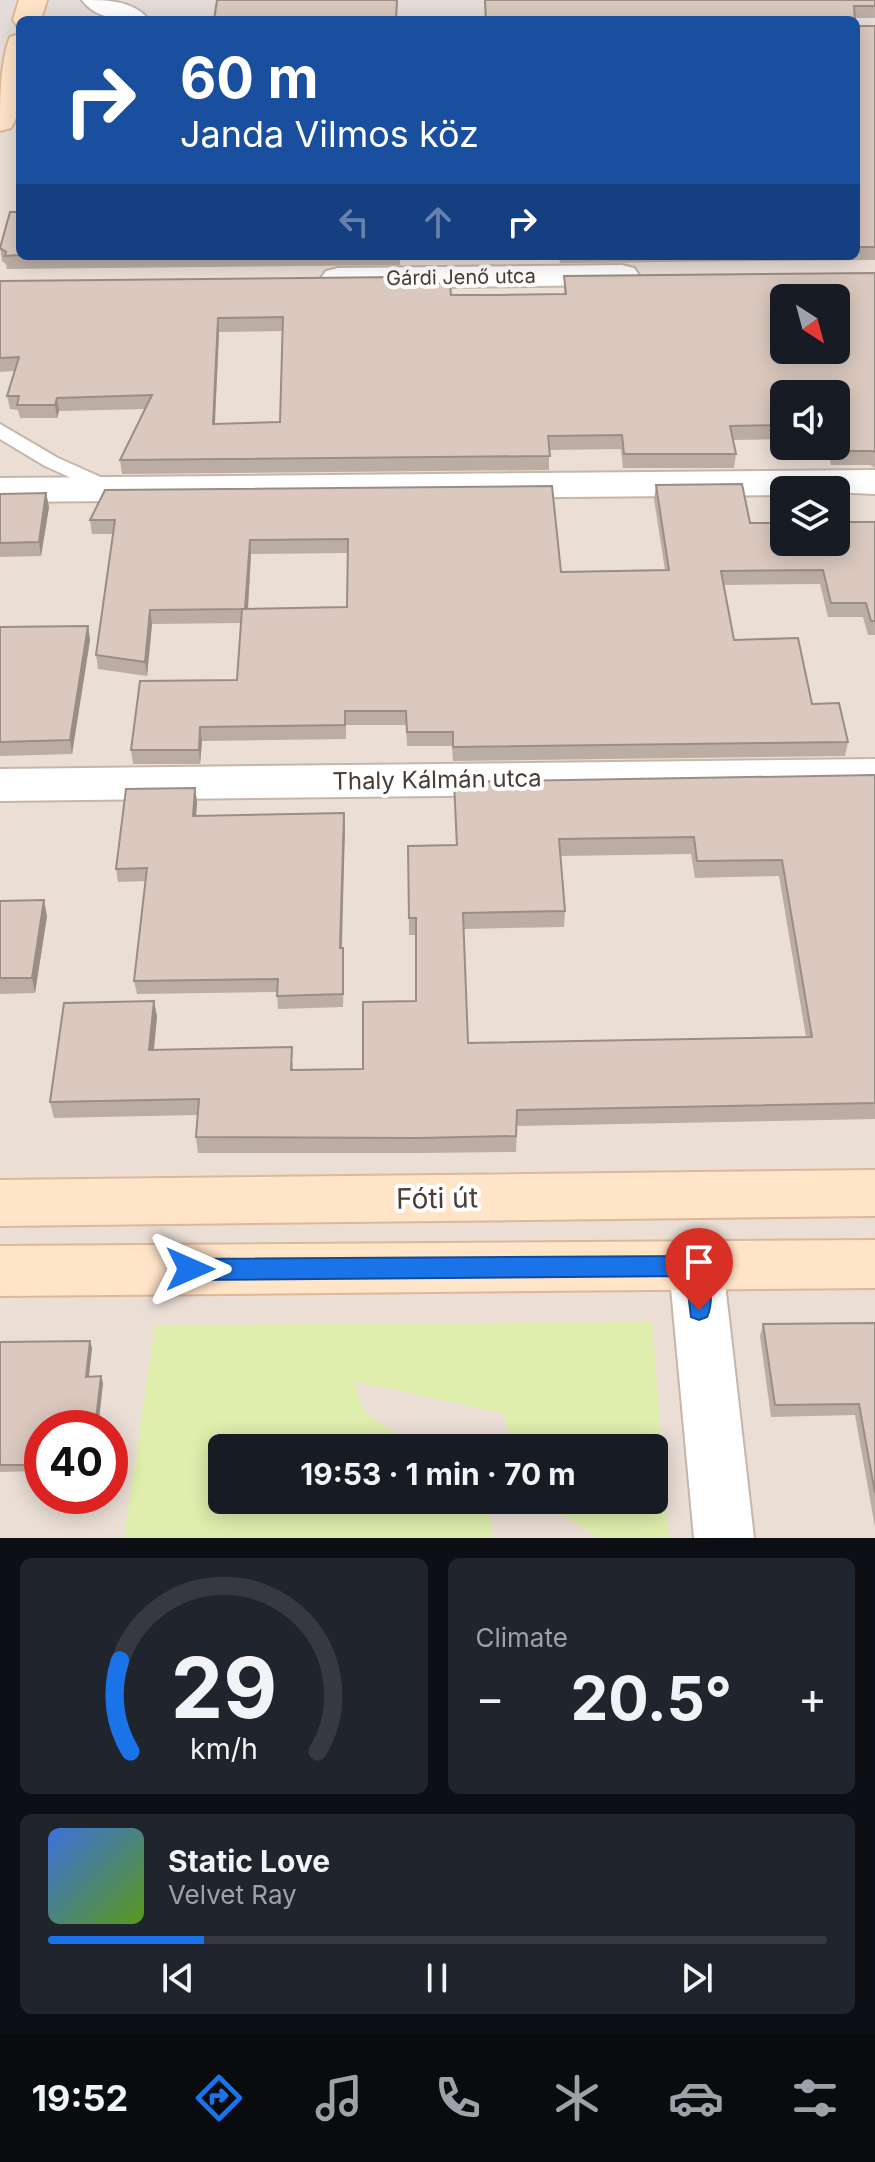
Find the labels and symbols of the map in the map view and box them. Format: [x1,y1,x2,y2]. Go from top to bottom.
street label: Gárdi Jenő utca [386,264,536,290]
north arrow [770,284,850,364]
street label: Thaly Kálmán utca [332,763,542,796]
street label: Fóti út [396,1180,478,1216]
position arrow [148,1227,232,1311]
pin [665,1228,733,1310]
speed limit sign: 40 [24,1410,128,1514]

